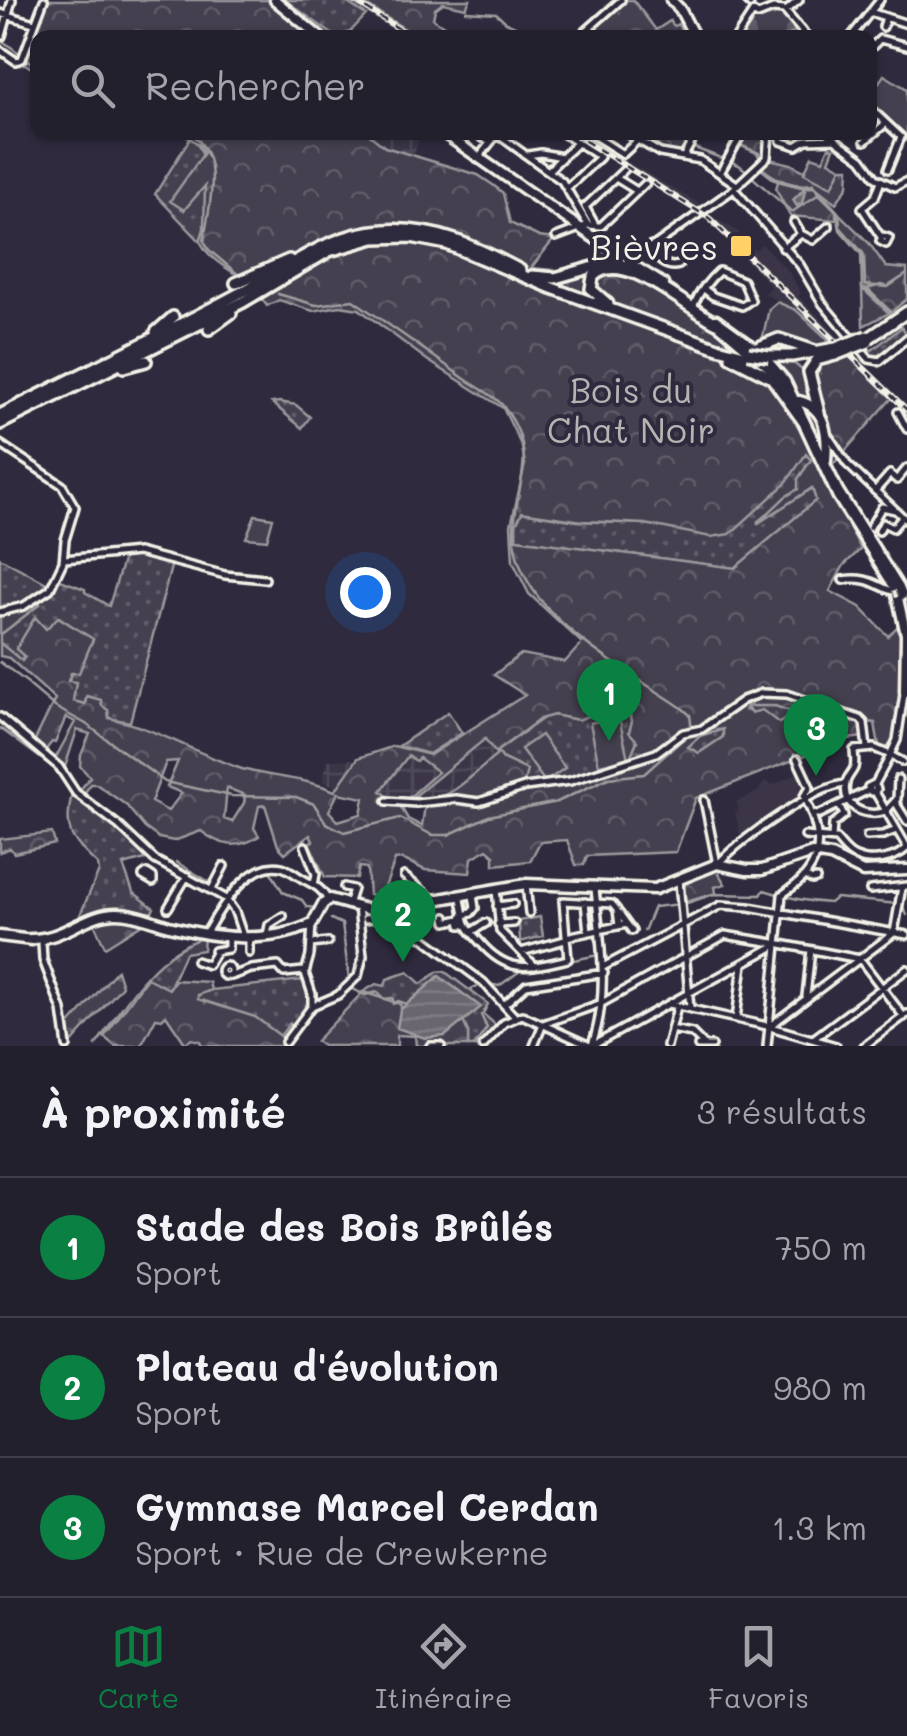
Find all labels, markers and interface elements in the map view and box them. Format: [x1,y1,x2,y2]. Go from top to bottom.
search box [30,30,877,140]
icon: search [65,58,120,113]
text: Rechercher [145,60,366,110]
place label: Bièvres [590,223,718,269]
marker: Bièvres [728,233,754,259]
park label: Bois du Chat Noir [547,366,715,452]
your location [340,567,391,618]
pin: 1 [576,658,642,741]
pin: 3 [784,694,848,776]
pin: 2 [370,880,436,962]
text: À proximité [40,1084,286,1139]
text: 3 résultats [697,1090,867,1132]
text: Stade des Bois Brûlés [135,1201,553,1251]
text: 1 [65,1226,80,1268]
text: 750 m [775,1226,867,1268]
text: Sport [135,1251,222,1293]
text: Plateau d'évolution [135,1341,499,1391]
text: 2 [64,1366,81,1408]
text: 980 m [773,1366,867,1408]
text: Sport [135,1391,222,1433]
text: Gymnase Marcel Cerdan [135,1481,599,1531]
text: 3 [63,1506,82,1548]
text: 1.3 km [772,1506,867,1548]
text: Sport · Rue de Crewkerne [135,1531,549,1573]
tab: Carte [98,1619,179,1715]
tab: Itinéraire [375,1619,512,1715]
tab: Favoris [708,1619,809,1715]

